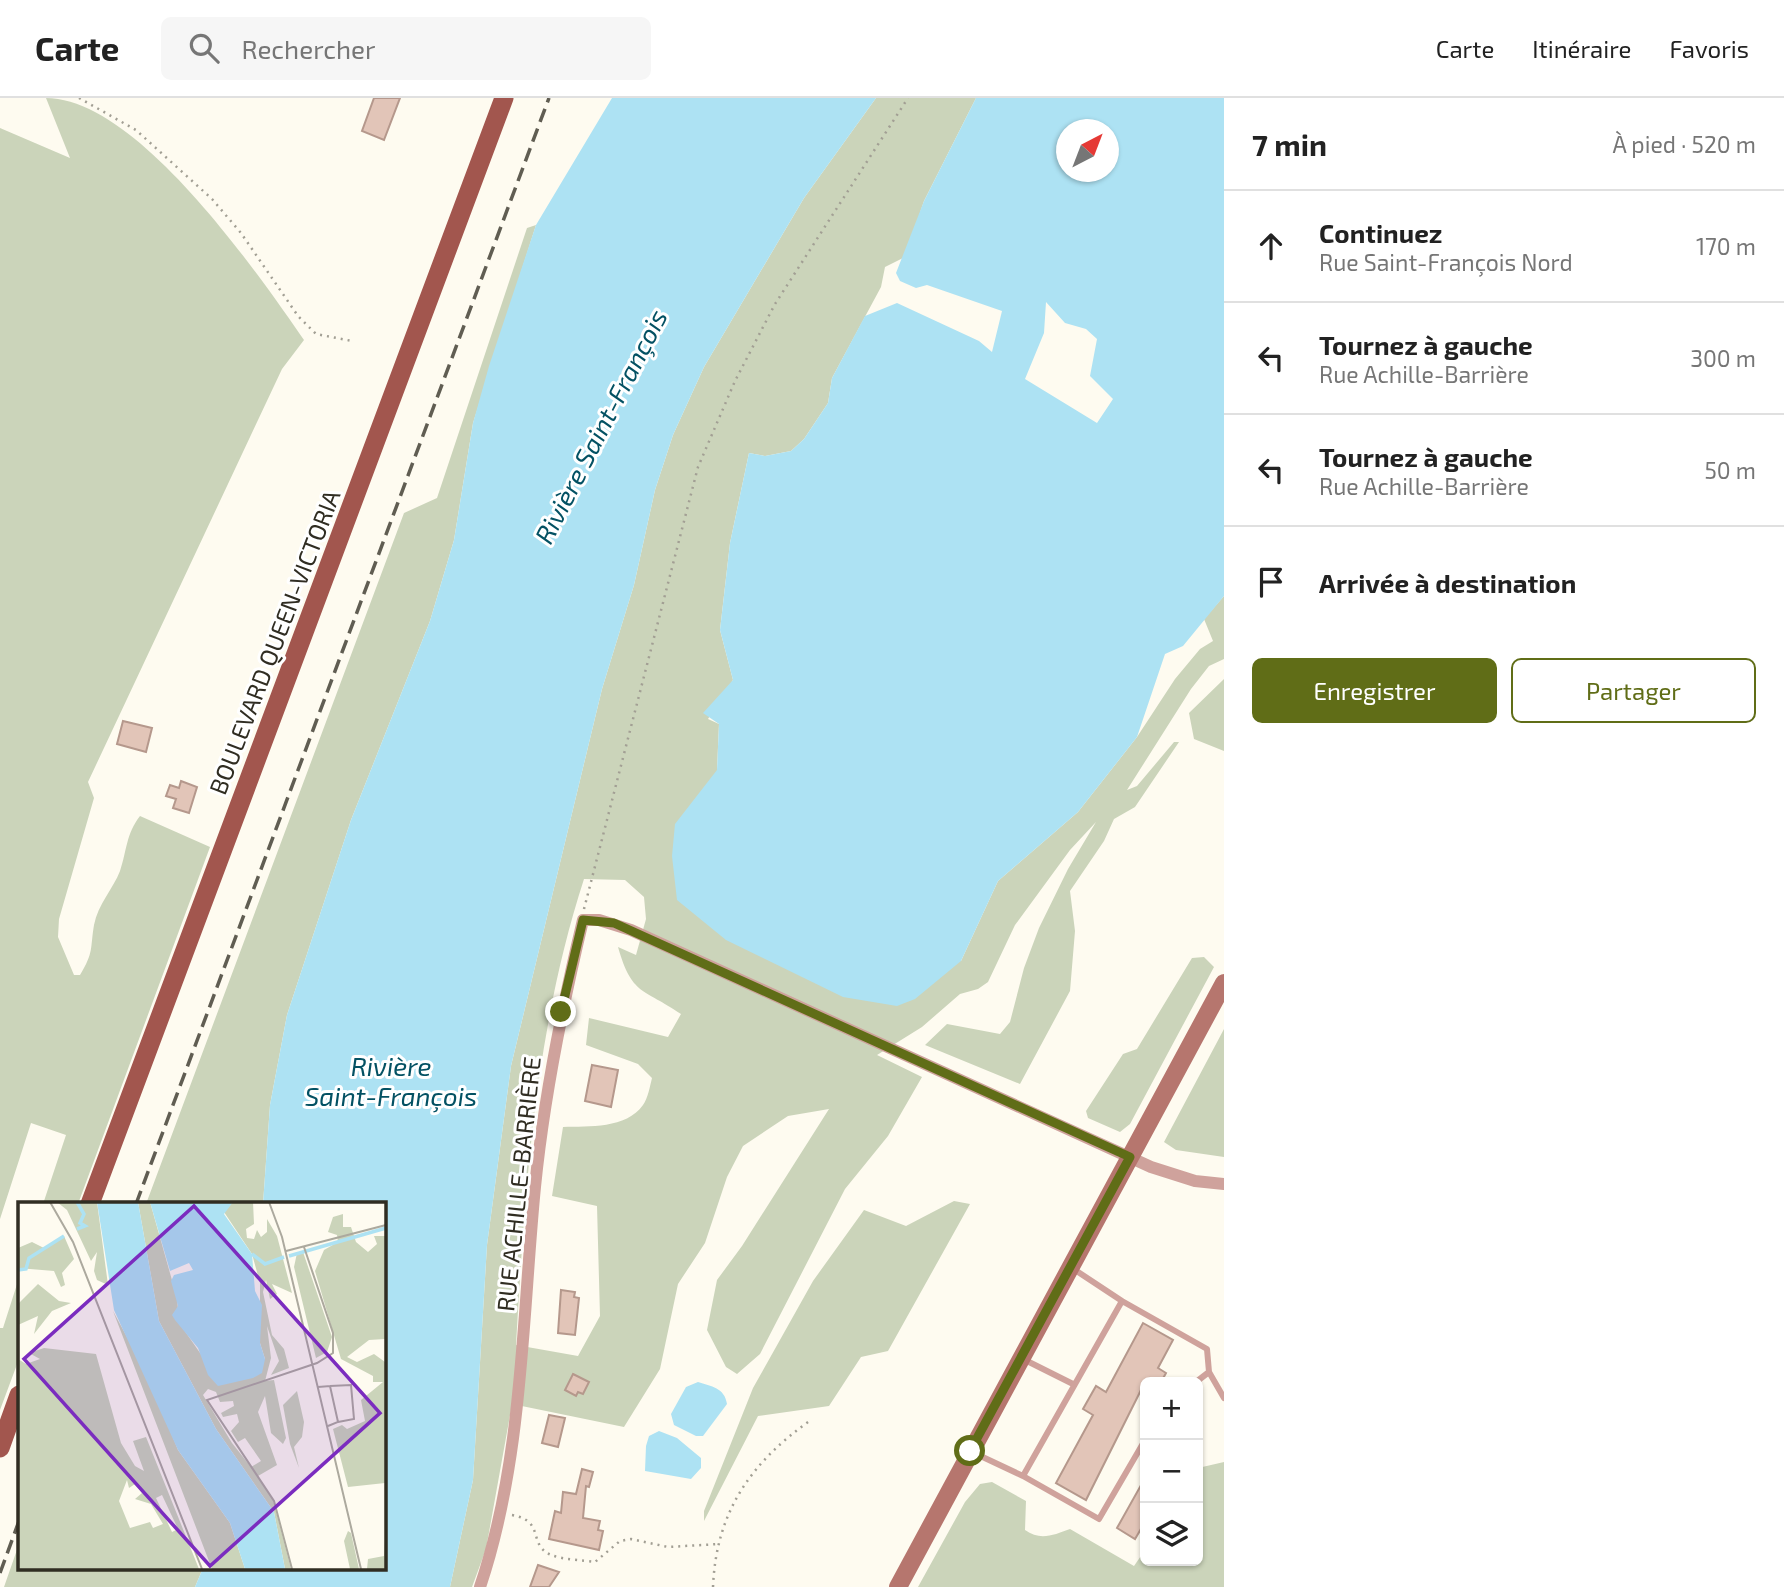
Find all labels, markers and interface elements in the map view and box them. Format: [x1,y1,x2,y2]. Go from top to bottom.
search box [161,17,651,80]
text: Carte [35,28,119,68]
icon: search [185,29,223,67]
text: Rechercher [241,33,375,64]
text: Carte [1436,34,1494,63]
text: Itinéraire [1532,34,1631,63]
text: Favoris [1669,34,1749,63]
north arrow [1056,119,1119,182]
text: 7 min [1252,126,1327,162]
text: À pied · 520 m [1612,130,1756,158]
text: Continuez [1319,217,1442,248]
icon: ahead [1252,227,1290,265]
text: 170 m [1696,232,1756,260]
text: Rue Saint-François Nord [1319,248,1573,276]
water label: Rivière Saint-François [527,304,674,549]
text: Tournez à gauche [1319,329,1533,360]
icon: left [1252,339,1290,377]
text: 300 m [1690,344,1756,372]
text: Rue Achille-Barrière [1319,360,1529,388]
text: Tournez à gauche [1319,441,1533,472]
icon: left [1252,451,1290,489]
text: 50 m [1705,456,1756,484]
text: Rue Achille-Barrière [1319,472,1529,500]
street label: BOULEVARD QUEEN-VICTORIA [202,486,346,798]
icon: arrive [1252,563,1290,601]
text: Arrivée à destination [1319,567,1576,598]
button: Enregistrer [1252,658,1497,723]
button: Partager [1511,658,1756,723]
route end [545,996,576,1027]
water label: Rivière Saint-François [305,1050,477,1113]
street label: RUE ACHILLE-BARRIÈRE [490,1055,546,1313]
inset map [18,1202,385,1570]
map controls [1140,1377,1203,1566]
button: + [1140,1377,1203,1440]
route start [954,1435,985,1466]
button: − [1140,1440,1203,1503]
button: layers [1140,1503,1203,1566]

